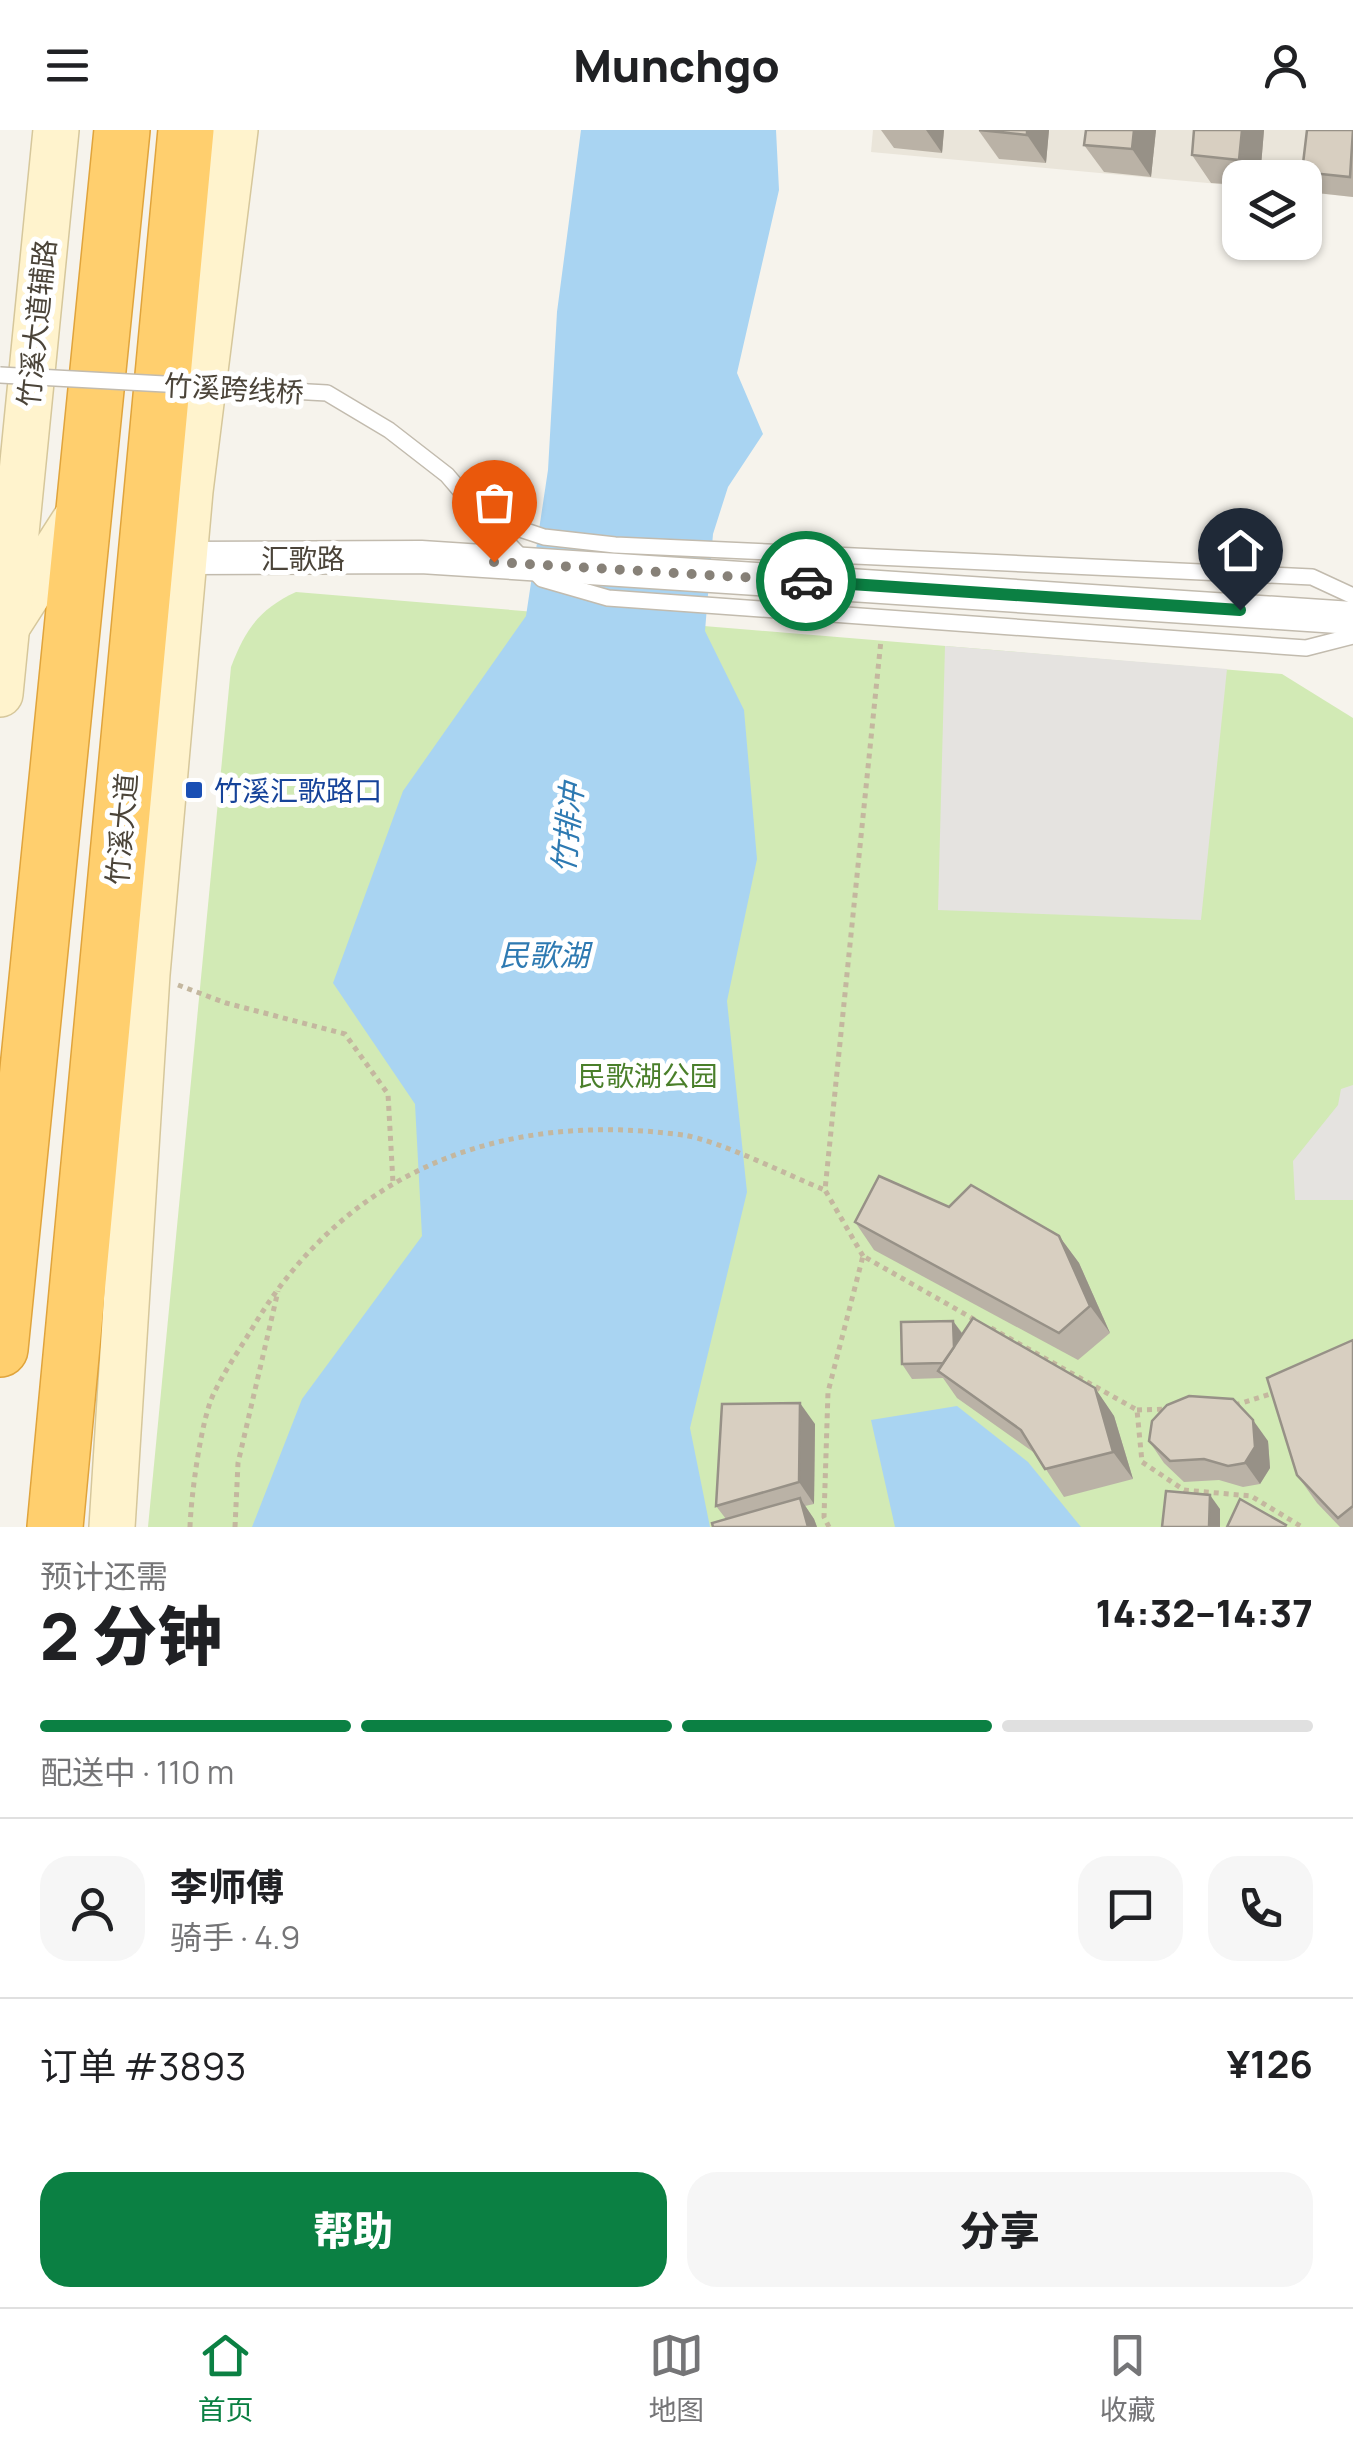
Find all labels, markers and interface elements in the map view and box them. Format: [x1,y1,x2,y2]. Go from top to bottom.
text: Munchgo [573,34,780,96]
icon: menu [40,38,95,93]
icon: person [1258,38,1313,93]
map controls [1222,160,1322,260]
button: layers [1222,160,1322,260]
street label: 竹溪大道辅路 [8,237,64,409]
street label: 竹溪跨线桥 [163,365,305,411]
pin [452,460,537,563]
icon: bag [467,475,522,530]
pin [1198,508,1283,611]
icon: home [1213,523,1268,578]
courier [756,531,856,631]
street label: 汇歌路 [261,539,345,577]
icon: car [779,554,834,609]
place label: 竹溪汇歌路口 [214,771,382,809]
street label: 竹溪大道 [97,772,145,886]
water label: 竹排冲 [542,778,592,875]
marker: 竹溪汇歌路口 [183,779,205,801]
water label: 民歌湖 [499,934,593,975]
park label: 民歌湖公园 [578,1056,718,1094]
text: 预计还需 [40,1554,168,1598]
text: 14:32–14:37 [1096,1586,1313,1638]
text: 2 分钟 [40,1591,222,1680]
text: 配送中 · 110 m [40,1750,234,1794]
button: person [40,1856,145,1961]
button: chat [1078,1856,1183,1961]
button: phone [1208,1856,1313,1961]
text: 李师傅 [170,1860,284,1912]
text: 骑手 · 4.9 [170,1915,300,1959]
text: ¥126 [1227,2037,1313,2089]
text: 订单 #3893 [40,2039,246,2091]
button: 帮助 [40,2172,667,2287]
button: 分享 [687,2172,1313,2287]
tab: 首页 [197,2328,254,2428]
tab: 地图 [648,2328,705,2428]
tab: 收藏 [1099,2328,1156,2428]

